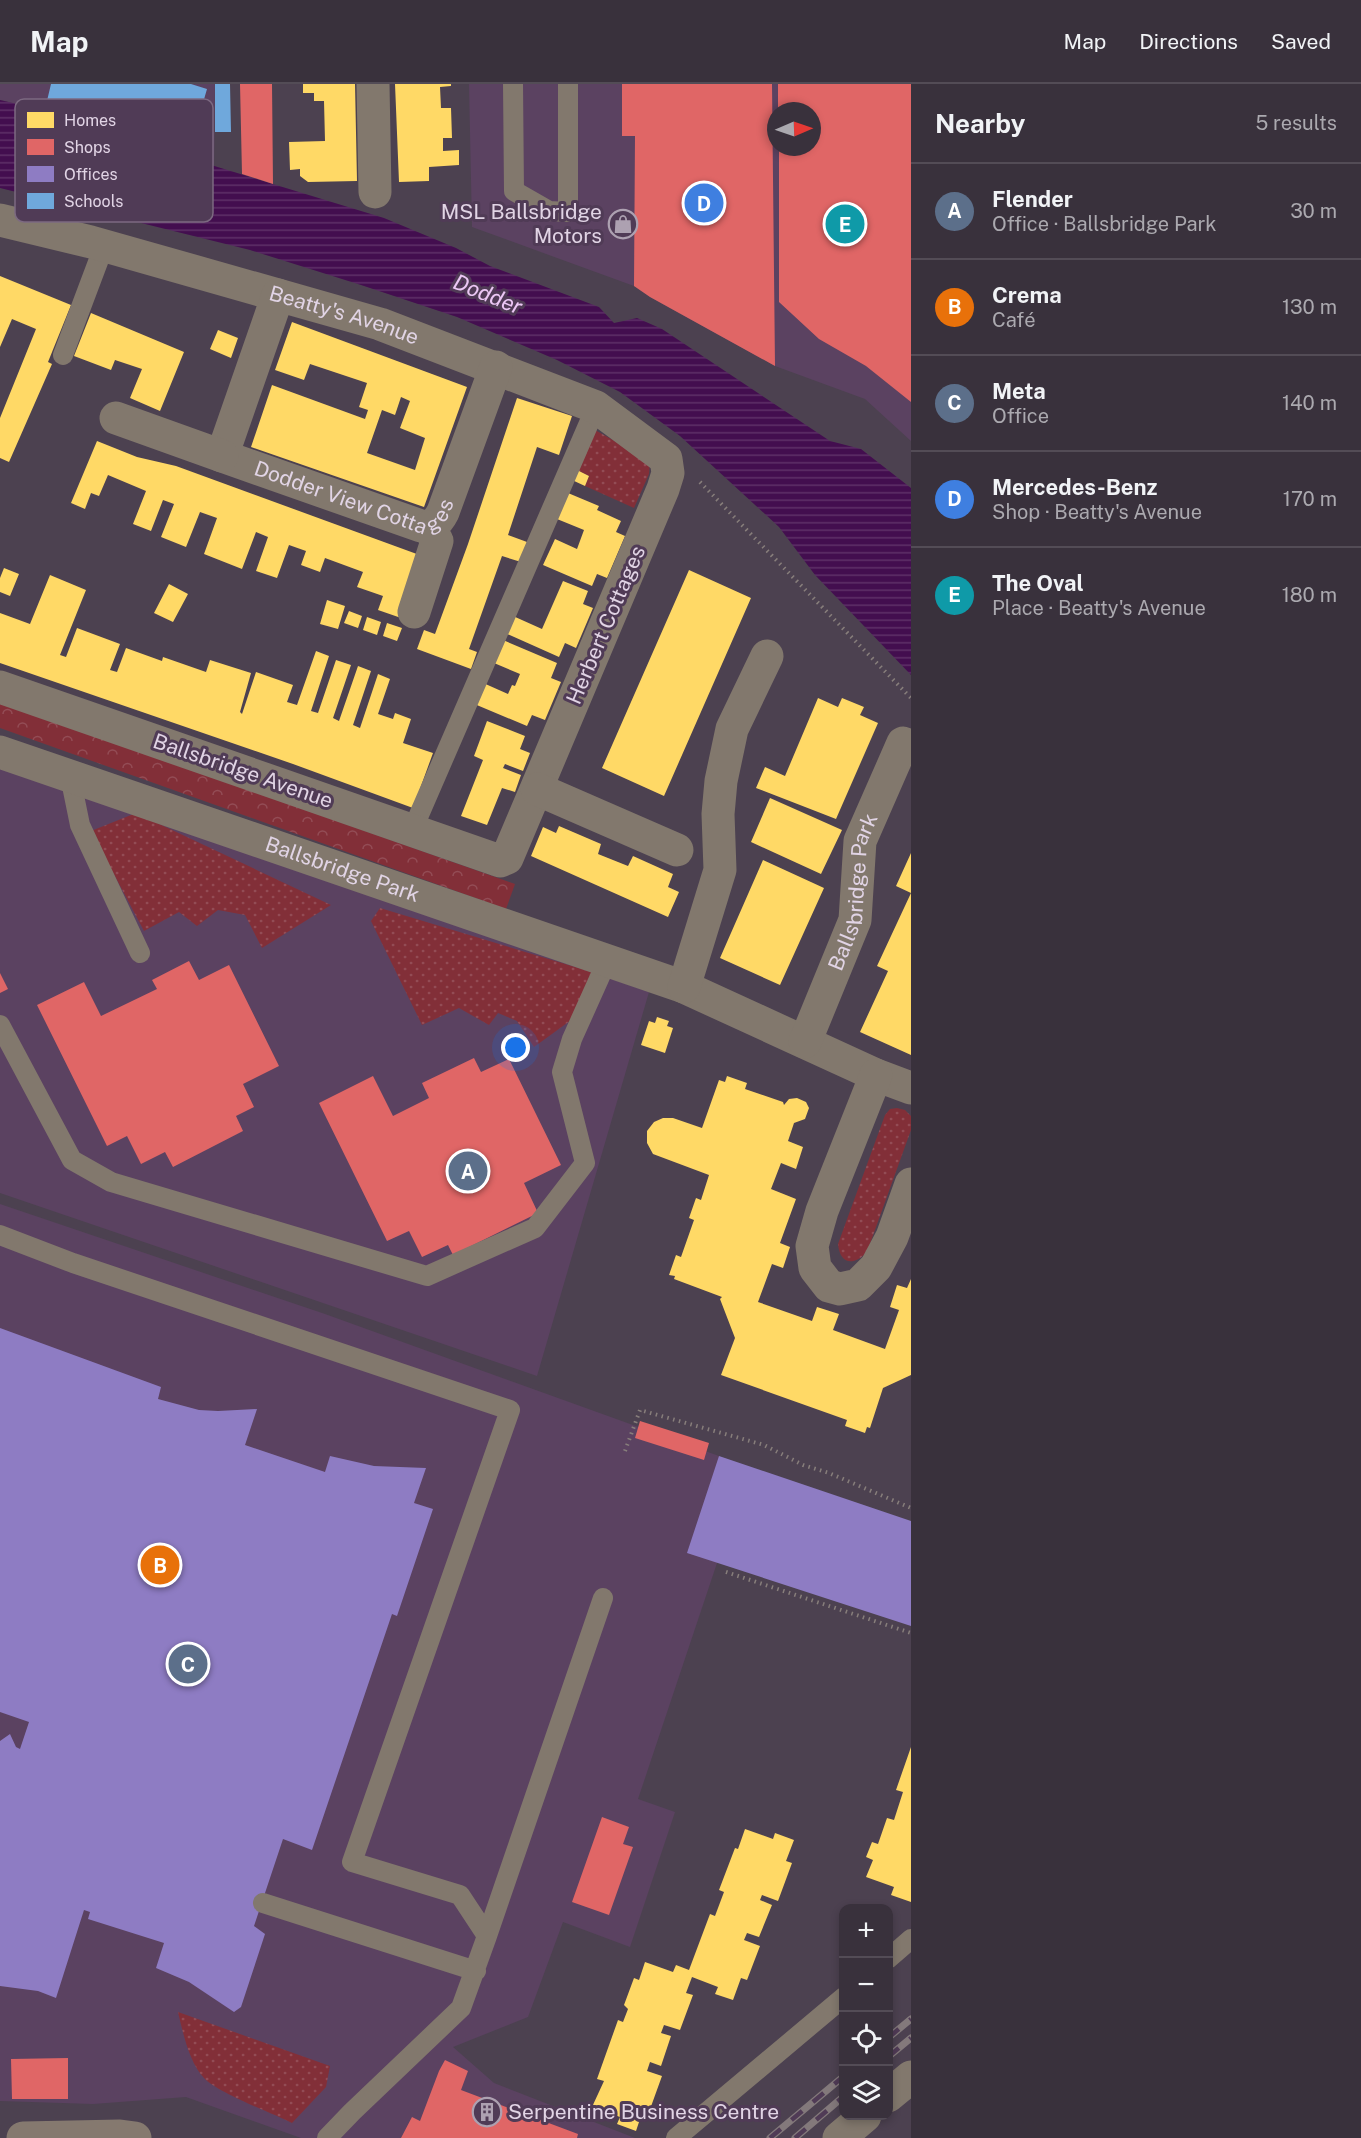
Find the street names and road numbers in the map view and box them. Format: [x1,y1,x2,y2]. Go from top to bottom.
street label: Beatty's Avenue [266,280,423,350]
street label: Dodder View Cottages [251,455,459,539]
street label: Herbert Cottages [561,542,650,708]
street label: Ballsbridge Avenue [150,728,336,813]
street label: Ballsbridge Park [823,809,883,974]
street label: Ballsbridge Park [262,831,423,907]

